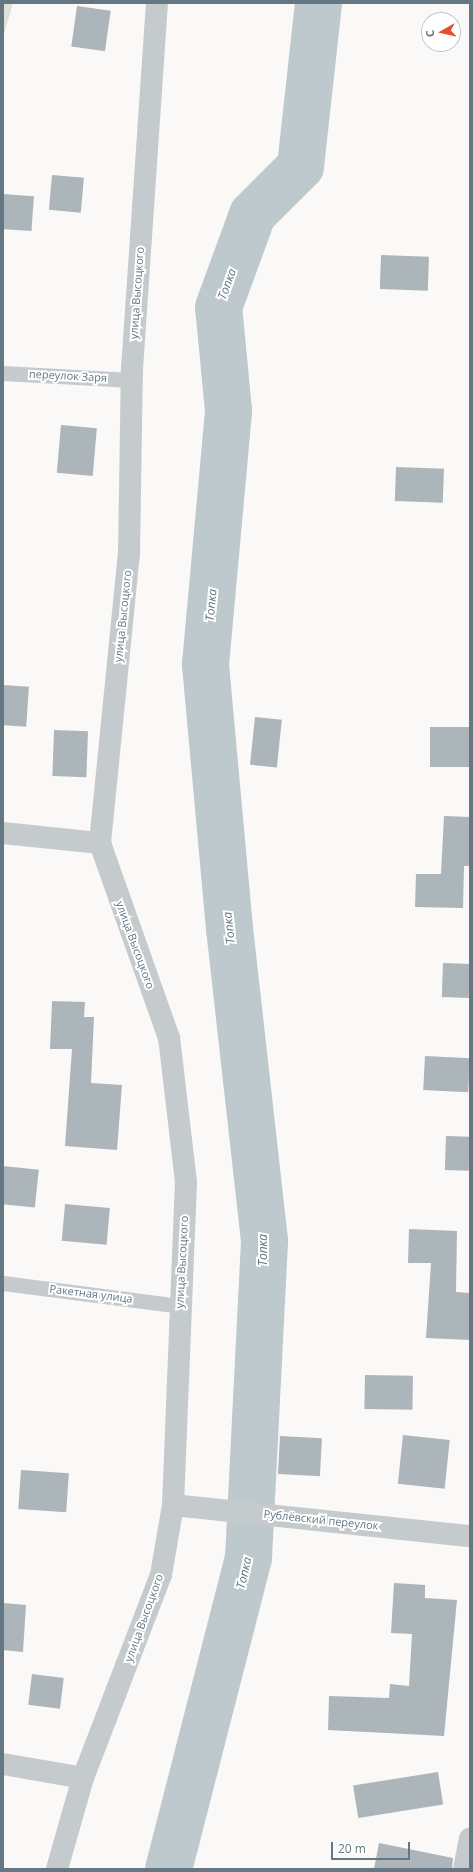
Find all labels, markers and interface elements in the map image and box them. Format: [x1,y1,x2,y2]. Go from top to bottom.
north arrow [421,12,461,52]
text: С [422,29,438,38]
street label: улица Высоцкого [127,246,147,340]
water label: Топка [215,266,239,302]
street label: переулок Заря [29,367,107,385]
street label: улица Высоцкого [112,569,134,663]
water label: Топка [202,588,220,622]
street label: улица Высоцкого [113,899,157,991]
water label: Топка [220,911,238,945]
street label: улица Высоцкого [173,1215,191,1309]
water label: Топка [256,1234,270,1266]
street label: Ракетная улица [49,1282,133,1306]
street label: Рублёвский переулок [263,1507,379,1533]
water label: Топка [233,1556,255,1590]
street label: улица Высоцкого [122,1572,166,1664]
scale bar [333,1834,412,1860]
text: 20 m [338,1840,366,1857]

